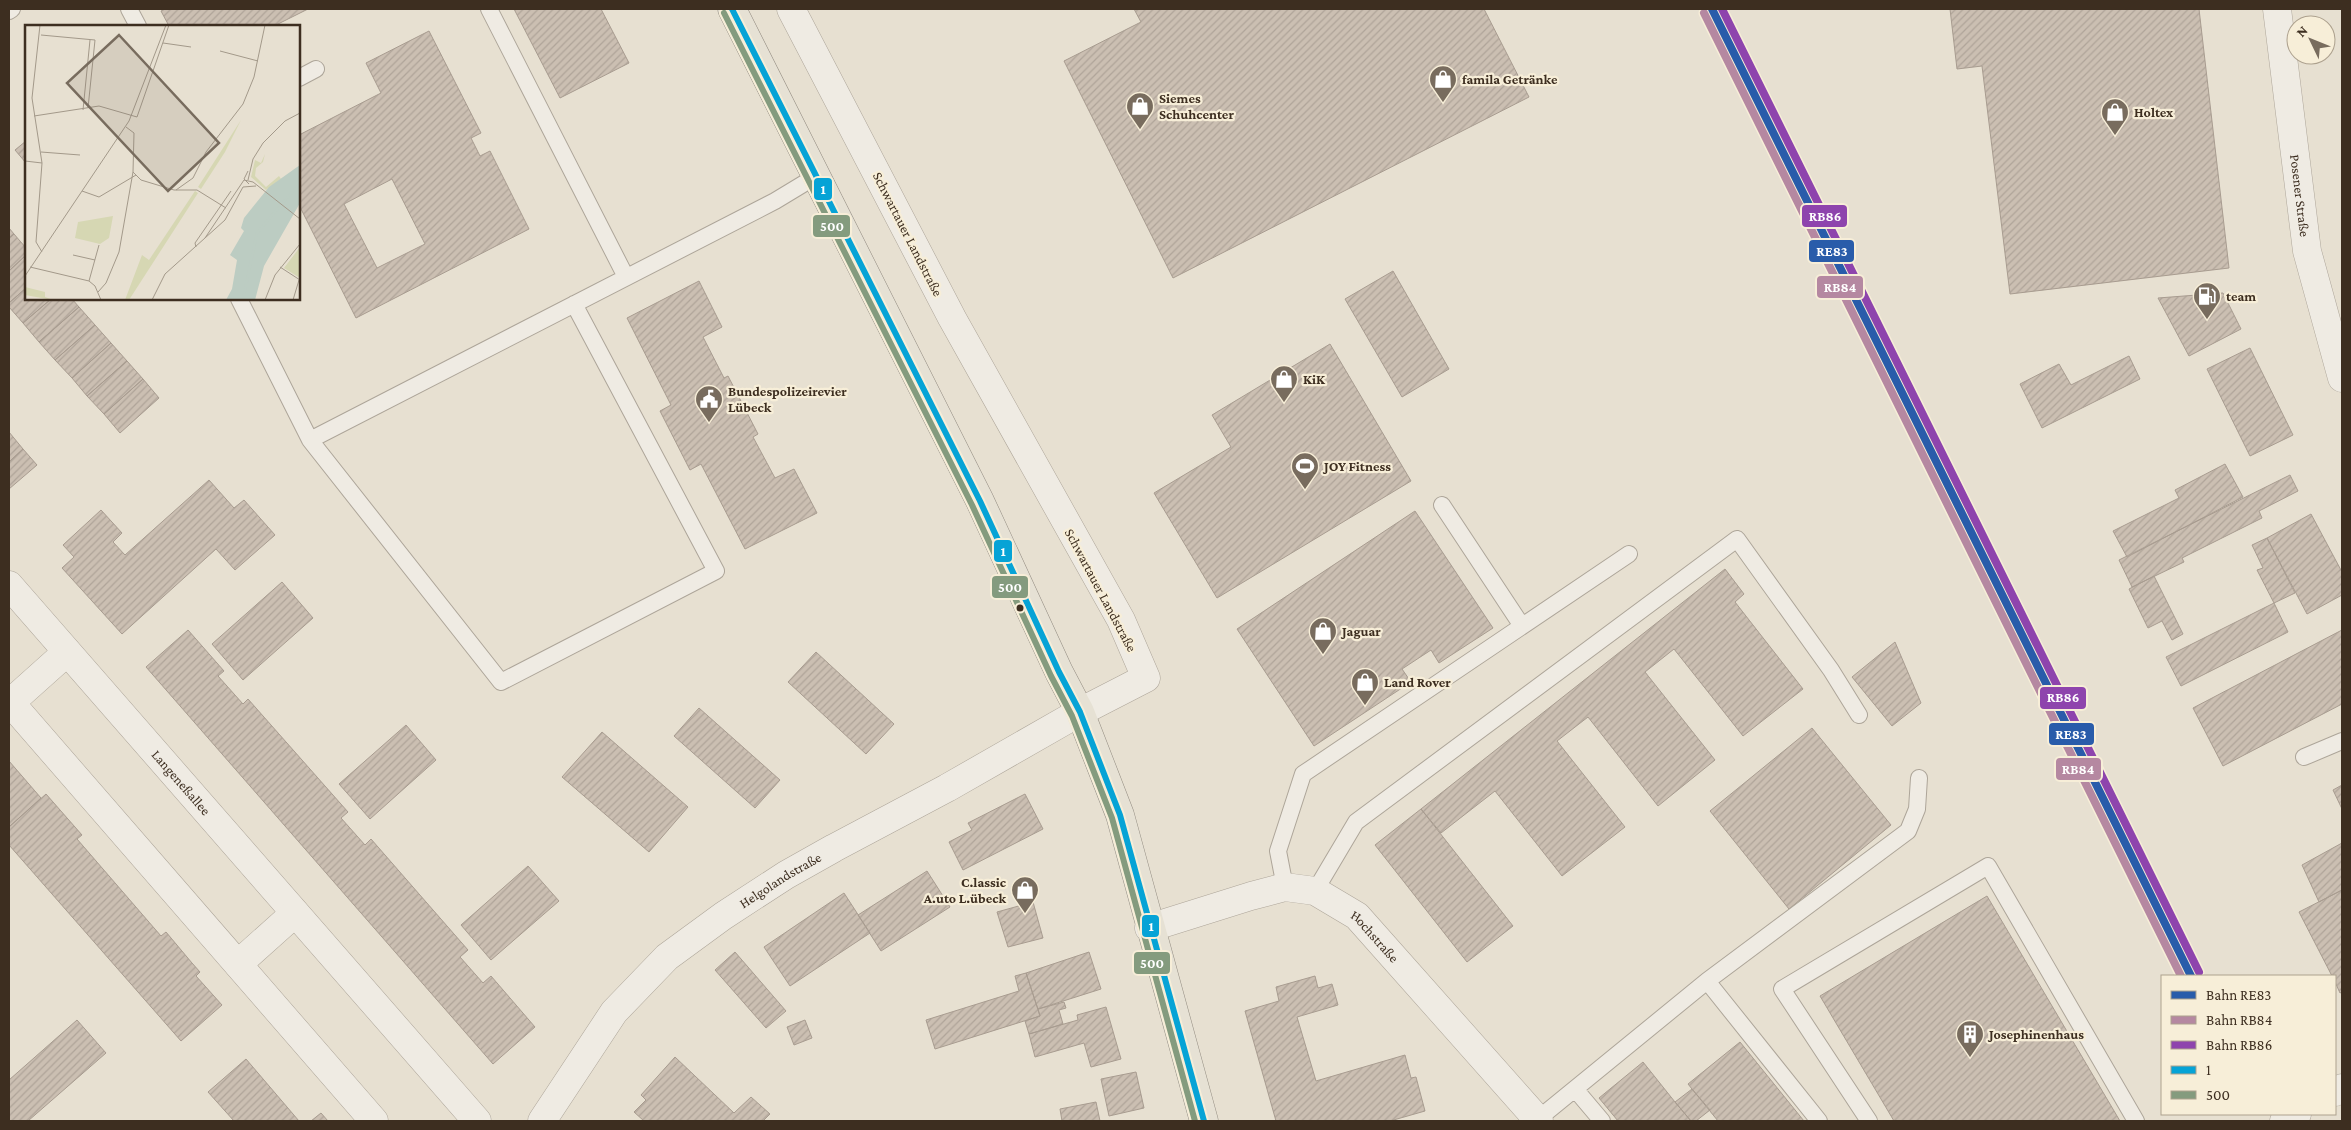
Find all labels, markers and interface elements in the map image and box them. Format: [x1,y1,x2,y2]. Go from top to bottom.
north arrow [2286,15,2336,65]
text: N [2292,22,2311,40]
inset map [25,25,300,300]
shop icon: famila Getränke [1428,64,1458,103]
place label: famila Getränke [1462,71,1558,87]
place label: Siemes Schuhcenter [1159,90,1234,122]
shop icon: Siemes Schuhcenter [1125,91,1155,130]
shop icon: Holtex [2100,97,2130,136]
place label: Holtex [2134,104,2174,120]
street label: Posener Straße [2287,153,2313,238]
street label: Schwartauer Landstraße [870,169,946,299]
line badge: 1 [813,177,833,201]
text: 1 [820,181,826,197]
line badge: RB86 [1801,204,1848,228]
text: RB86 [1809,208,1841,224]
line badge: 500 [812,214,851,238]
text: 500 [820,218,844,234]
line badge: RE83 [1808,239,1855,263]
text: RE83 [1816,243,1848,259]
line badge: RB84 [1816,275,1864,299]
text: RB84 [1824,279,1857,295]
fuel station icon: team [2192,281,2222,320]
place label: team [2226,288,2256,304]
shop icon: KiK [1269,364,1299,403]
place label: KiK [1303,371,1326,387]
place label: Bundespolizeirevier Lübeck [728,383,847,415]
public building icon: Bundespolizeirevier Lübeck [694,384,724,423]
sports icon: JOY Fitness [1290,451,1320,490]
place label: JOY Fitness [1322,458,1391,474]
street label: Schwartauer Landstraße [1062,526,1140,654]
line badge: 1 [993,539,1013,563]
text: 1 [1000,543,1006,559]
line badge: 500 [991,575,1029,599]
text: 500 [998,579,1022,595]
unlabelled marker [1015,603,1025,613]
shop icon: Jaguar [1308,616,1338,655]
place label: Jaguar [1340,623,1381,639]
shop icon: Land Rover [1350,667,1380,706]
place label: Land Rover [1384,674,1451,690]
line badge: RB86 [2039,686,2087,710]
text: RB86 [2047,689,2079,705]
line badge: RE83 [2048,722,2095,746]
text: RE83 [2055,726,2087,742]
street label: Langeneßallee [148,746,214,818]
line badge: RB84 [2055,757,2102,781]
text: RB84 [2062,761,2095,777]
street label: Helgolandstraße [736,849,824,911]
place label: C.lassic A.uto L.übeck [923,874,1007,906]
shop icon: C.lassic A.uto L.übeck [1010,875,1040,914]
street label: Hochstraße [1348,906,1402,966]
line badge: 1 [1141,914,1160,938]
text: 1 [1148,918,1154,934]
line badge: 500 [1133,951,1171,975]
text: 500 [1140,955,1164,971]
legend [2161,975,2336,1115]
text: Bahn RE83 [2206,987,2271,1003]
text: Bahn RB84 [2206,1012,2272,1028]
building icon: Josephinenhaus [1955,1019,1985,1058]
place label: Josephinenhaus [1987,1026,2084,1042]
text: Bahn RB86 [2206,1037,2272,1053]
text: 1 [2206,1062,2211,1078]
text: 500 [2206,1087,2230,1103]

